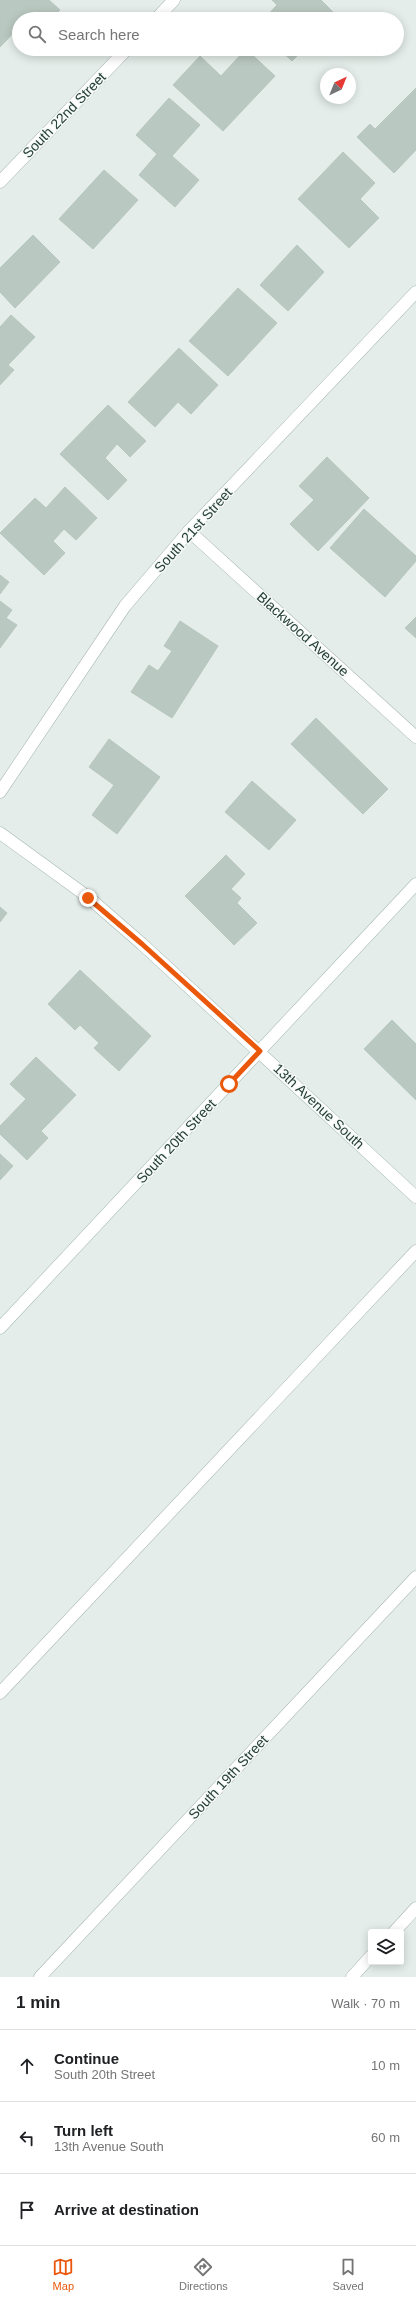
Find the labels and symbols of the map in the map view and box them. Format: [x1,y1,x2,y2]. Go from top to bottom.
north arrow [320,68,356,104]
street label: South 22nd Street [19,69,109,161]
street label: South 21st Street [151,484,235,576]
street label: Blackwood Avenue [254,589,352,680]
route end [79,889,97,907]
street label: 13th Avenue South [270,1060,368,1152]
route start [220,1075,238,1093]
street label: South 20th Street [133,1096,219,1186]
street label: South 19th Street [185,1732,271,1822]

